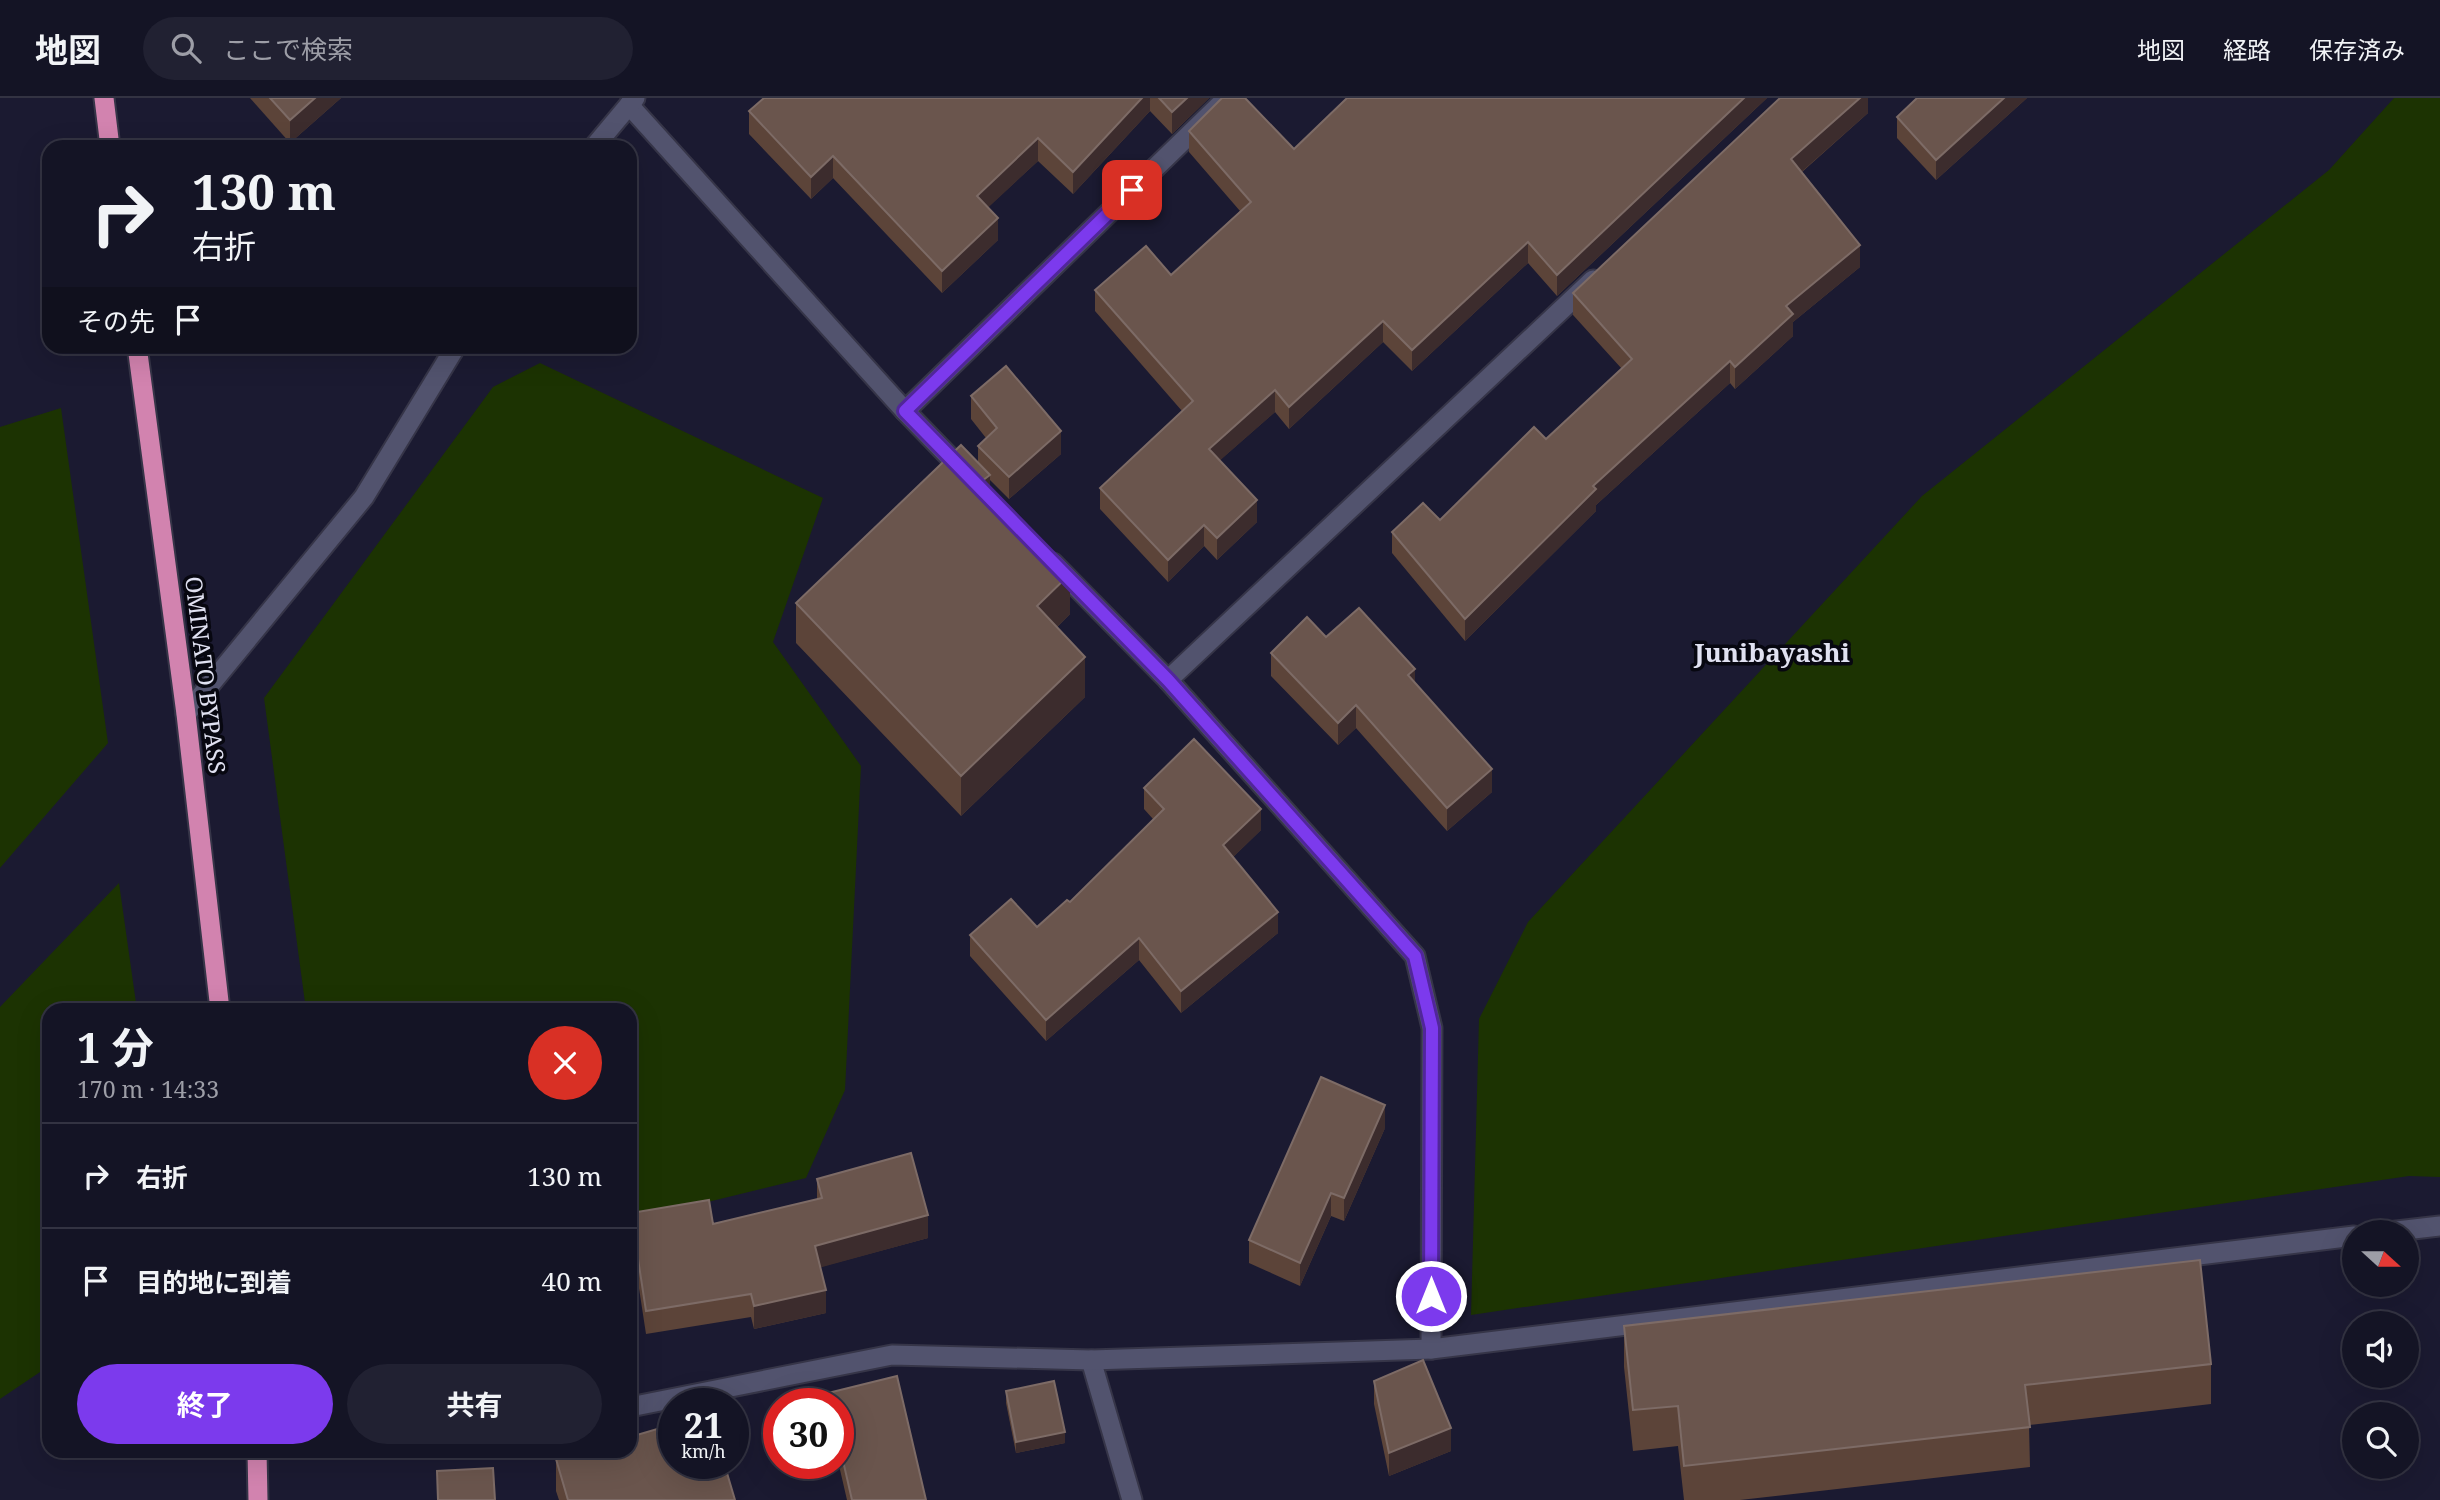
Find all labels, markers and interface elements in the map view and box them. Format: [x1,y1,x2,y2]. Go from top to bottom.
search box [143,17,633,80]
text: 地図 [35,27,101,72]
icon: search [167,29,205,67]
text: ここで検索 [223,31,353,67]
text: 地図 [2137,33,2185,66]
text: 経路 [2223,33,2271,66]
text: 保存済み [2309,33,2405,66]
text: 130 m [192,158,336,224]
pin [1102,160,1162,220]
icon: right [77,168,168,259]
icon: arrive [1113,171,1151,209]
text: 右折 [192,224,256,267]
icon: arrive [169,301,207,339]
text: その先 [77,303,155,339]
street label: OMINATO BYPASS [178,574,234,775]
district label: Junibayashi [1693,634,1850,670]
text: 1 分 [77,1018,154,1075]
button: close [528,1026,602,1100]
text: 170 m · 14:33 [77,1073,219,1105]
icon: right [77,1157,115,1195]
text: 130 m [527,1158,602,1194]
text: 右折 [136,1159,188,1195]
north arrow [2342,1220,2418,1297]
map controls [2342,1220,2419,1479]
position arrow [1394,1259,1468,1333]
icon: arrive [77,1262,115,1300]
text: 40 m [542,1263,602,1299]
text: 目的地に到着 [136,1264,292,1300]
button: sound [2342,1311,2419,1388]
button: 終了 [77,1364,333,1444]
button: 共有 [347,1364,602,1444]
speed limit sign: 30 [763,1388,854,1479]
text: 21 [684,1401,723,1448]
button: search [2342,1402,2419,1479]
text: km/h [681,1439,726,1463]

